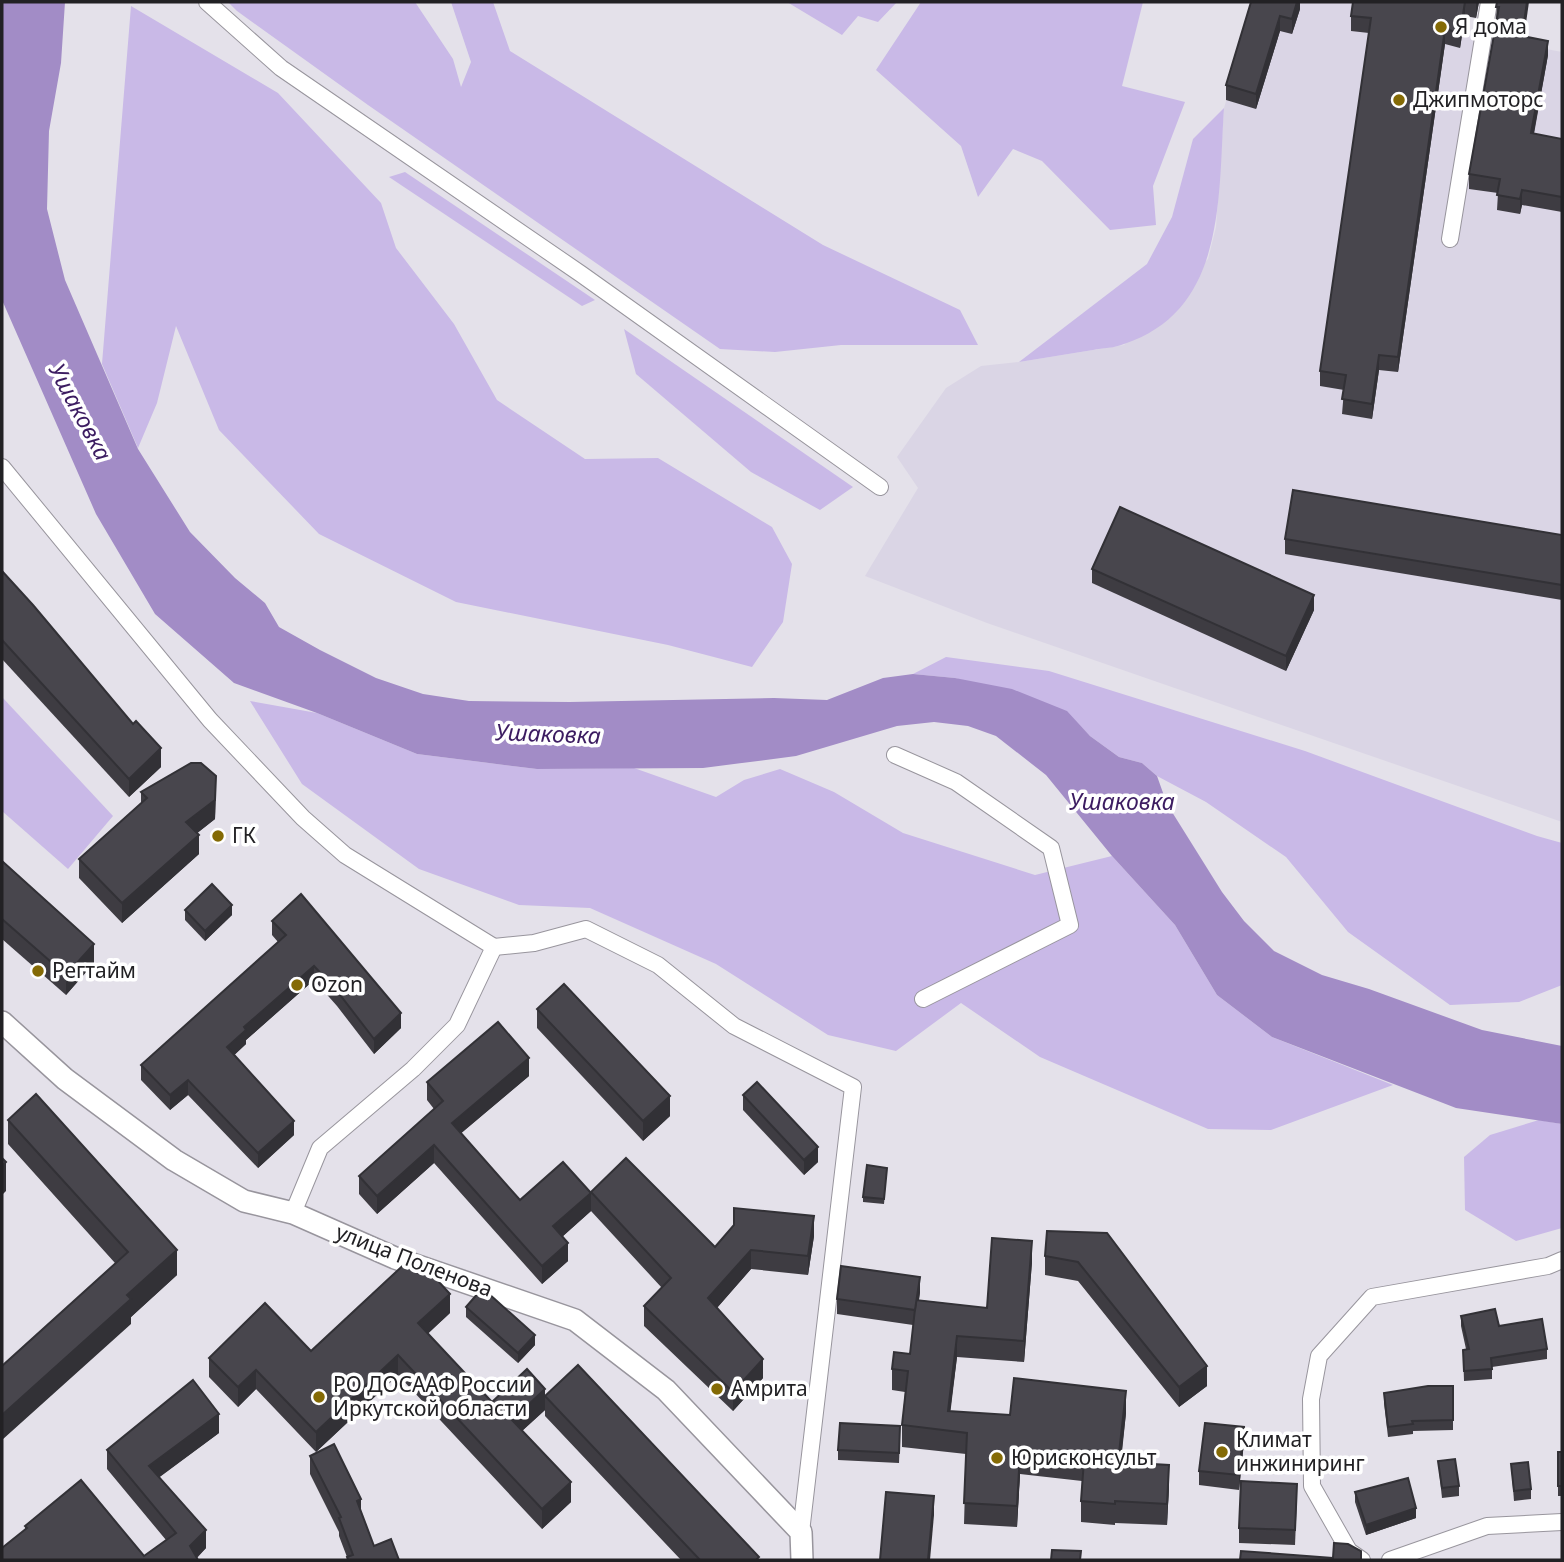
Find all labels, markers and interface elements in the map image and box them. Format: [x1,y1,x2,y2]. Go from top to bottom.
place label: Я дома [1455,12,1527,40]
marker: Я дома [1433,19,1449,35]
place label: Джипмоторс [1413,85,1544,113]
marker: Джипмоторс [1391,92,1407,108]
water label: Ушаковка [42,357,120,466]
water label: Ушаковка [495,715,601,751]
water label: Ушаковка [1069,785,1175,817]
place label: ГК [232,821,256,849]
marker: ГК [210,828,226,844]
place label: Регтайм [52,956,136,984]
marker: Регтайм [30,963,46,979]
place label: Ozon [311,970,363,998]
marker: Ozon [289,977,305,993]
street label: улица Поленова [332,1217,497,1303]
place label: РО ДОСААФ России Иркутской области [333,1370,532,1422]
place label: Амрита [731,1374,808,1402]
marker: Амрита [709,1381,725,1397]
marker: РО ДОСААФ России Иркутской области [311,1389,327,1405]
place label: Климат инжиниринг [1236,1425,1365,1477]
place label: Юрисконсульт [1011,1443,1157,1471]
marker: Климат инжиниринг [1214,1444,1230,1460]
marker: Юрисконсульт [989,1450,1005,1466]

